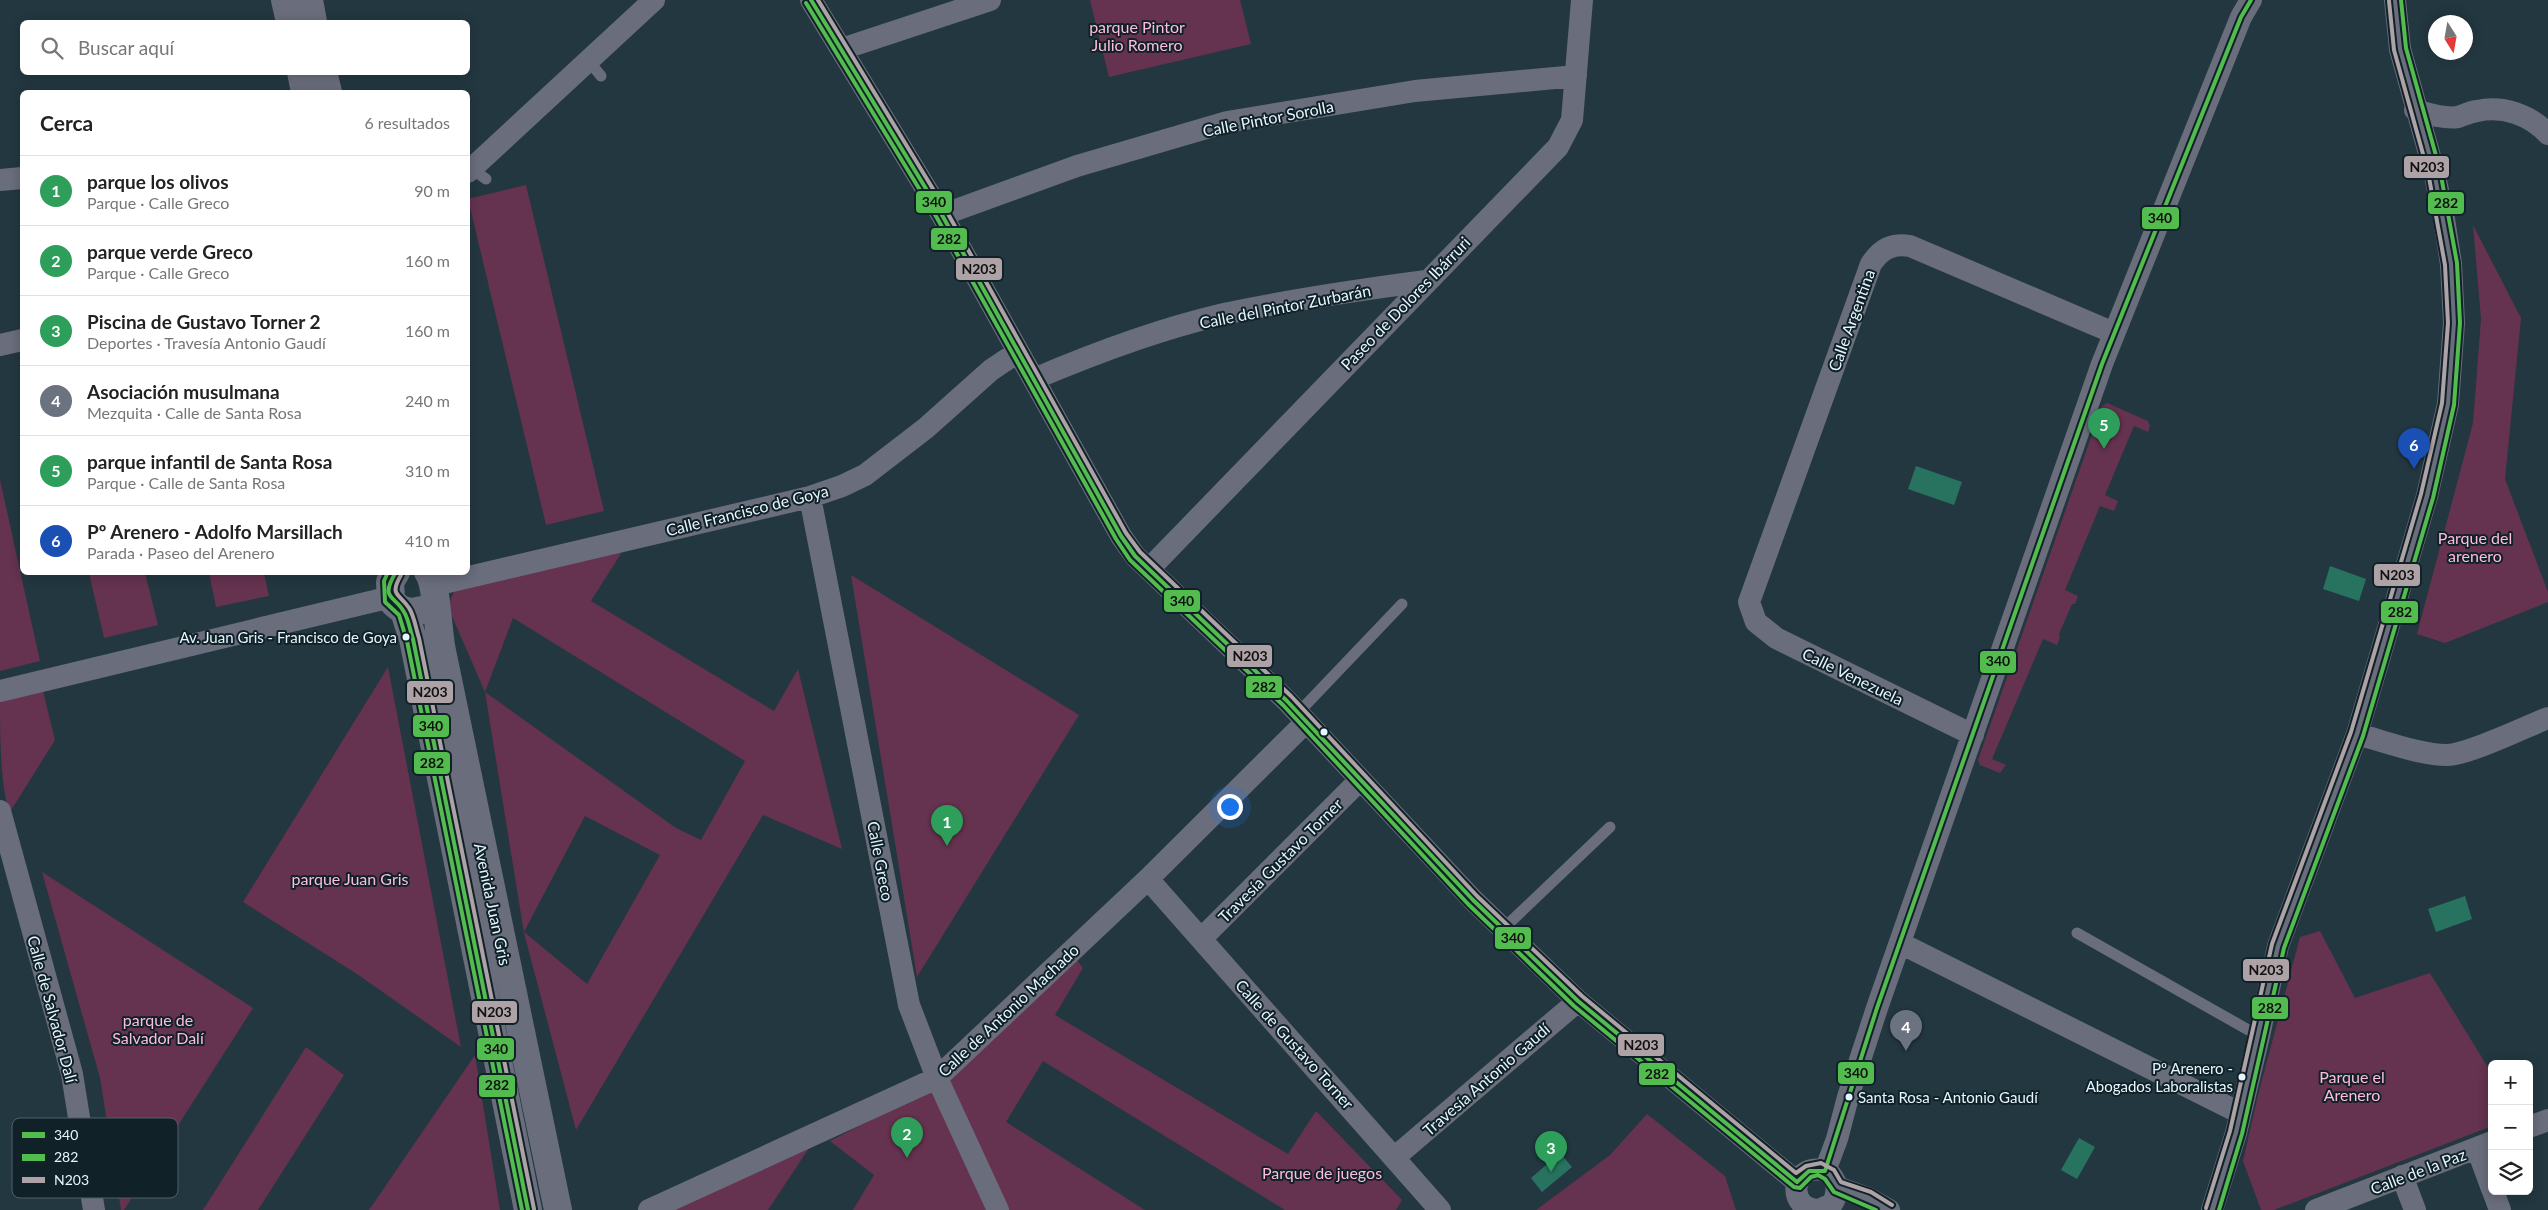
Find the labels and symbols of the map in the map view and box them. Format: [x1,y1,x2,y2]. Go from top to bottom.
north arrow [2428,15,2473,60]
park label: parque Pintor Julio Romero [1089,17,1185,54]
street label: Calle Pintor Sorolla [1201,96,1335,140]
line badge: N203 [2403,155,2450,179]
text: N203 [2409,158,2445,175]
line badge: 340 [915,190,953,214]
line badge: 282 [2427,191,2465,215]
text: 340 [922,193,946,210]
text: 282 [2434,194,2458,211]
line badge: 340 [2141,206,2180,230]
text: 340 [2148,209,2172,226]
line badge: 282 [930,227,968,251]
text: 282 [937,230,961,247]
street label: Paseo de Dolores Ibárruri [1336,232,1474,374]
line badge: N203 [955,257,1003,281]
text: N203 [961,260,997,277]
street label: Calle Argentina [1824,267,1878,373]
street label: Calle del Pintor Zurbarán [1198,280,1372,332]
pin: 5 [2088,408,2120,449]
pin: 6 [2398,428,2430,469]
street label: Calle Francisco de Goya [664,481,830,539]
park label: Parque del arenero [2438,528,2512,565]
line badge: N203 [2373,563,2421,587]
text: N203 [2379,566,2415,583]
line badge: 340 [1163,589,1201,613]
text: 340 [1170,592,1194,609]
line badge: 282 [2380,600,2419,624]
text: 282 [2388,603,2412,620]
place label: Av. Juan Gris - Francisco de Goya [180,628,397,646]
marker: Av. Juan Gris - Francisco de Goya [401,632,411,642]
street label: Calle Venezuela [1799,643,1907,709]
line badge: N203 [1226,644,1273,668]
text: N203 [1232,647,1268,664]
line badge: 340 [1979,650,2017,674]
text: 340 [1986,652,2010,669]
line badge: 282 [1245,675,1283,699]
text: 282 [1252,678,1276,695]
line badge: N203 [406,680,454,704]
text: N203 [412,683,448,700]
line badge: 340 [412,714,450,738]
text: 340 [419,717,443,734]
unlabelled marker [1319,727,1329,737]
line badge: 282 [413,751,451,775]
text: 282 [420,754,444,771]
street label: Travesía Gustavo Torner [1214,794,1346,926]
your location [1217,794,1243,820]
pin: 1 [931,805,963,846]
street label: Calle Greco [864,820,898,902]
street label: Avenida Juan Gris [471,841,515,967]
park label: parque Juan Gris [292,869,409,888]
line badge: 340 [1494,926,1532,950]
text: 340 [1501,929,1525,946]
street label: Calle de Salvador Dalí [24,933,82,1086]
street label: Calle de Antonio Machado [934,940,1082,1080]
line badge: N203 [2242,958,2290,982]
text: N203 [2248,961,2284,978]
street label: Calle de Gustavo Torner [1232,975,1358,1113]
line badge: 282 [2251,996,2289,1020]
text: 282 [2258,999,2282,1016]
line badge: N203 [471,1000,518,1024]
text: N203 [476,1003,512,1020]
park label: parque de Salvador Dalí [112,1010,205,1047]
pin: 4 [1890,1010,1922,1051]
street label: Travesía Antonio Gaudí [1419,1018,1554,1139]
line badge: N203 [1617,1033,1665,1057]
text: N203 [1623,1036,1659,1053]
line badge: 340 [476,1037,515,1061]
text: 340 [484,1040,508,1057]
place label: Pº Arenero - Abogados Laboralistas [2086,1059,2233,1095]
line badge: 340 [1837,1061,1875,1085]
line badge: 282 [1638,1062,1676,1086]
text: 340 [1844,1064,1868,1081]
text: 282 [1645,1065,1669,1082]
park label: Parque el Arenero [2319,1067,2385,1104]
marker: Pº Arenero - Abogados Laboralistas [2237,1072,2247,1082]
line badge: 282 [478,1074,516,1098]
text: 282 [485,1076,509,1093]
place label: Santa Rosa - Antonio Gaudí [1858,1088,2039,1106]
marker: Santa Rosa - Antonio Gaudí [1844,1092,1854,1102]
pin: 2 [891,1117,923,1158]
legend [12,1118,178,1198]
text: 340 [54,1126,78,1143]
pin: 3 [1535,1131,1567,1172]
street label: Calle de la Paz [2368,1144,2468,1198]
text: 282 [54,1148,78,1165]
park label: Parque de juegos [1262,1163,1382,1182]
text: N203 [54,1171,89,1188]

